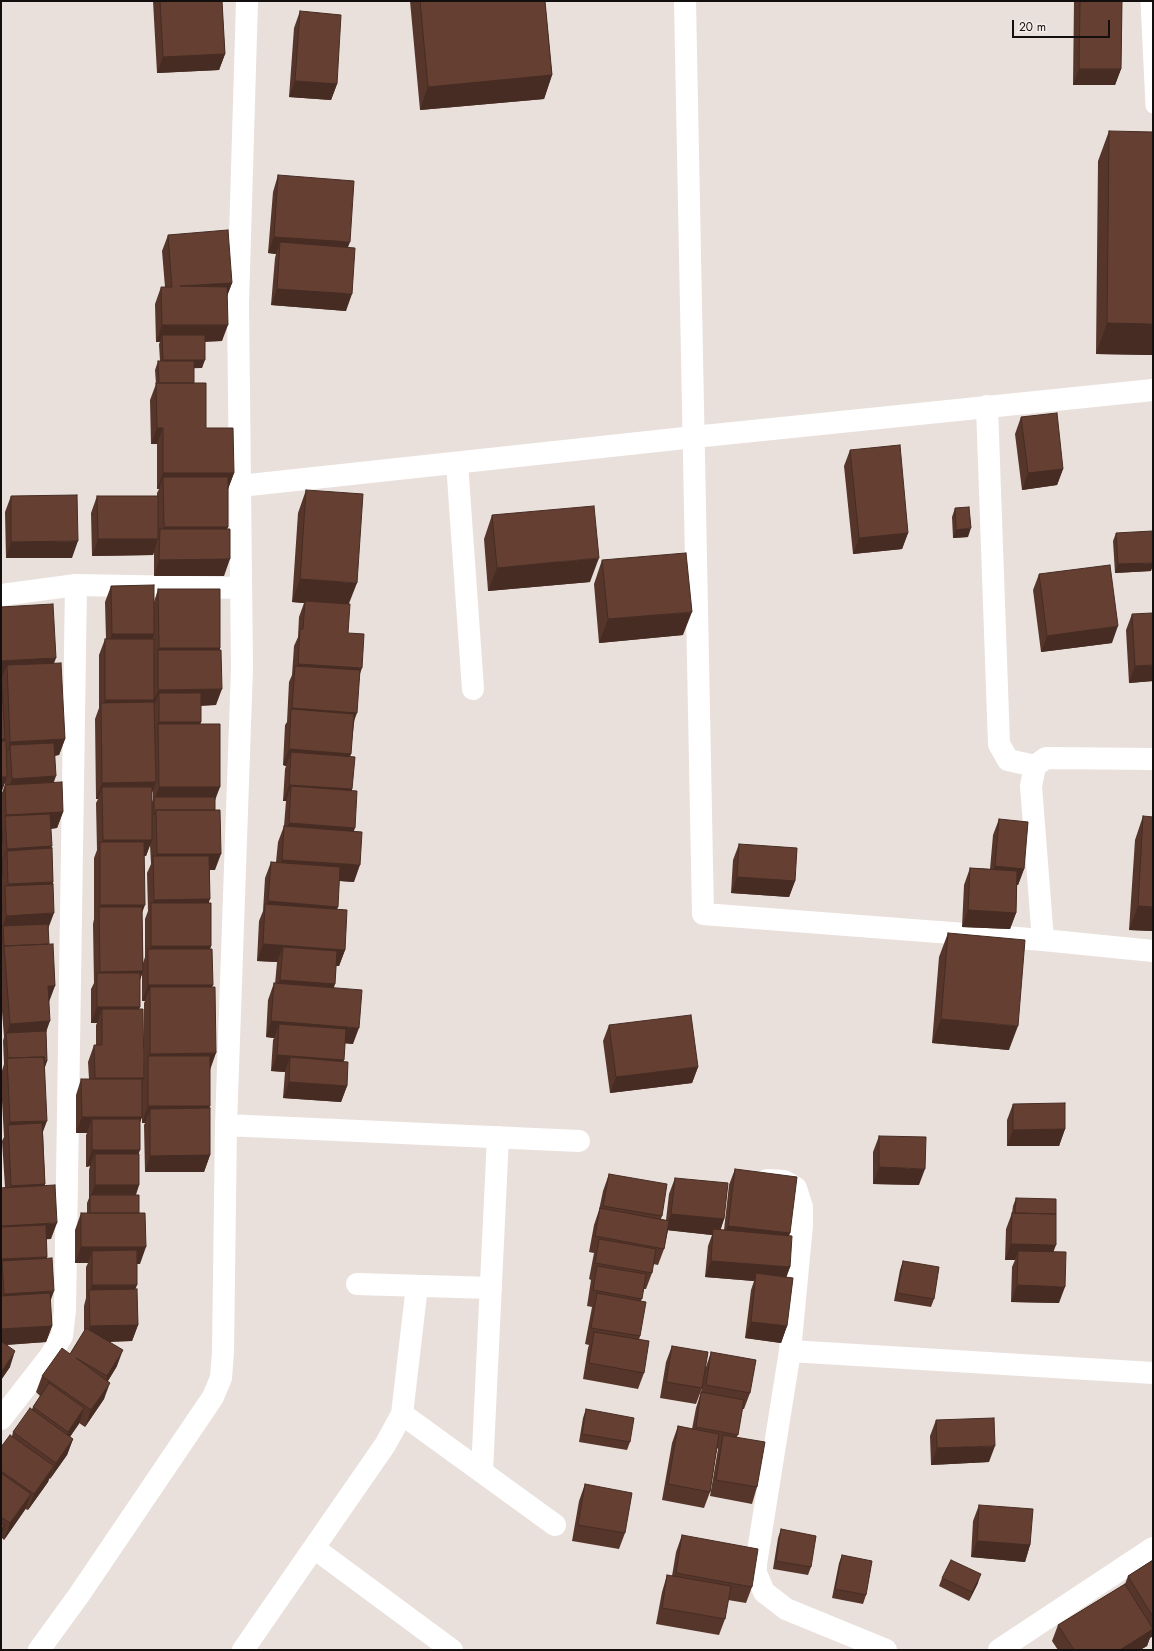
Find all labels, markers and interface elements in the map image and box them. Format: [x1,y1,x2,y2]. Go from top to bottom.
scale bar [1014,12,1112,38]
text: 20 m [1019,18,1046,36]

